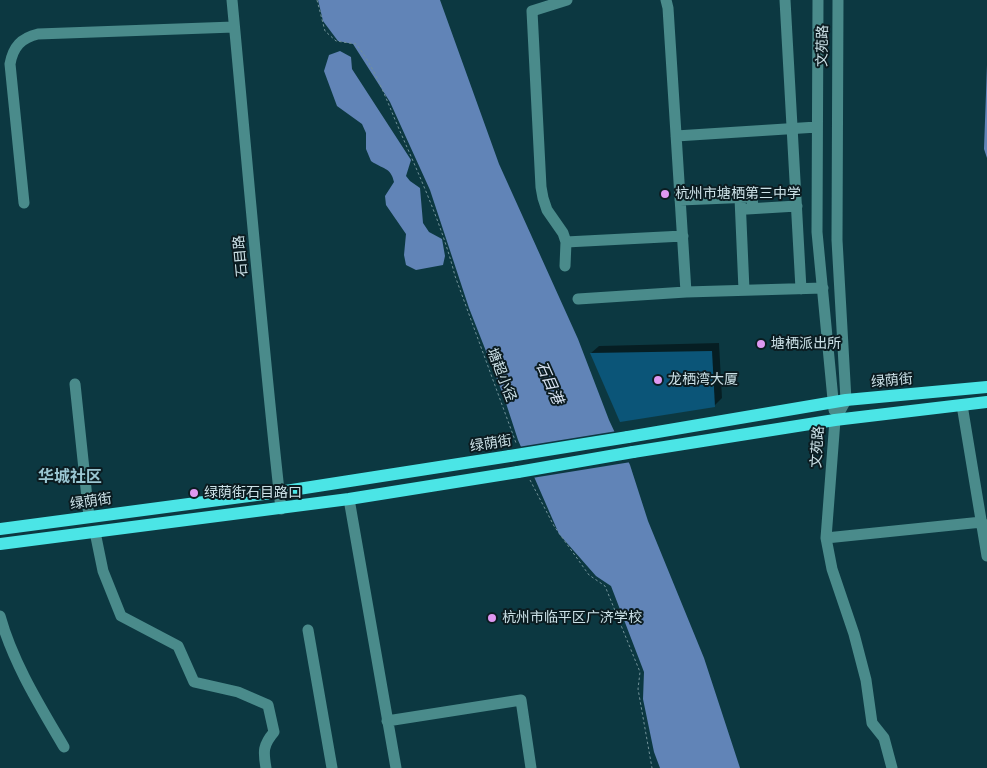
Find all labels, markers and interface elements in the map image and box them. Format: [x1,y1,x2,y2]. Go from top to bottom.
street label: 文苑路 [814,25,832,67]
place label: 杭州市塘栖第三中学 [675,186,801,202]
marker: 杭州市塘栖第三中学 [659,188,671,200]
street label: 石目路 [231,234,251,278]
place label: 塘栖派出所 [771,336,841,352]
marker: 塘栖派出所 [755,338,767,350]
street label: 塘超小径 [483,346,519,404]
water label: 石目港 [532,359,566,407]
street label: 绿荫街 [870,371,914,391]
place label: 龙栖湾大厦 [668,372,738,388]
marker: 龙栖湾大厦 [652,374,664,386]
street label: 文苑路 [808,425,828,469]
street label: 绿荫街 [469,432,513,456]
district label: 华城社区 [38,468,102,488]
place label: 绿荫街石目路口 [204,485,302,501]
marker: 绿荫街石目路口 [188,487,200,499]
street label: 绿荫街 [69,491,113,513]
place label: 杭州市临平区广济学校 [502,610,642,626]
marker: 杭州市临平区广济学校 [486,612,498,624]

